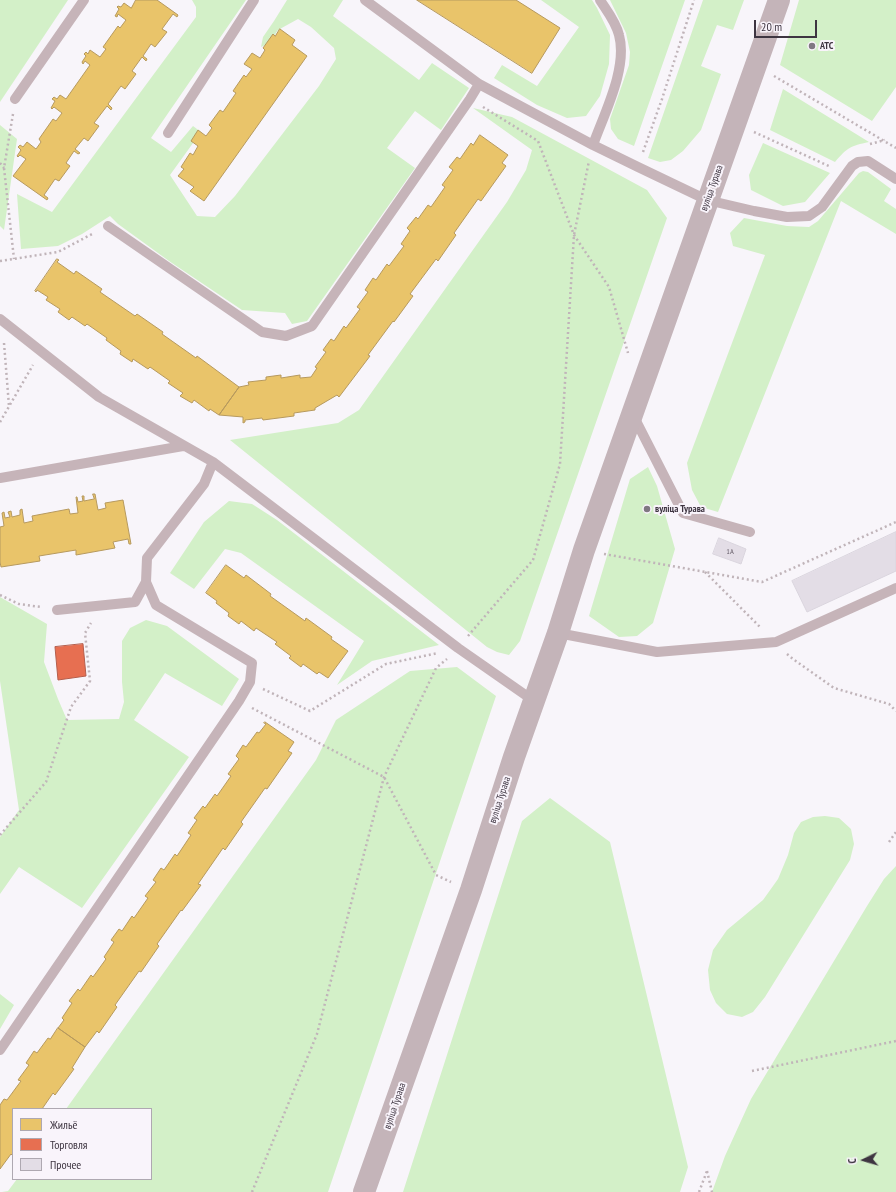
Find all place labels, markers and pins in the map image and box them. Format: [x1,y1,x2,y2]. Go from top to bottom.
place label: АТС [820,40,833,52]
marker: АТС [807,41,817,51]
place label: вуліца Турава [655,503,705,515]
marker: вуліца Турава [642,504,652,514]

